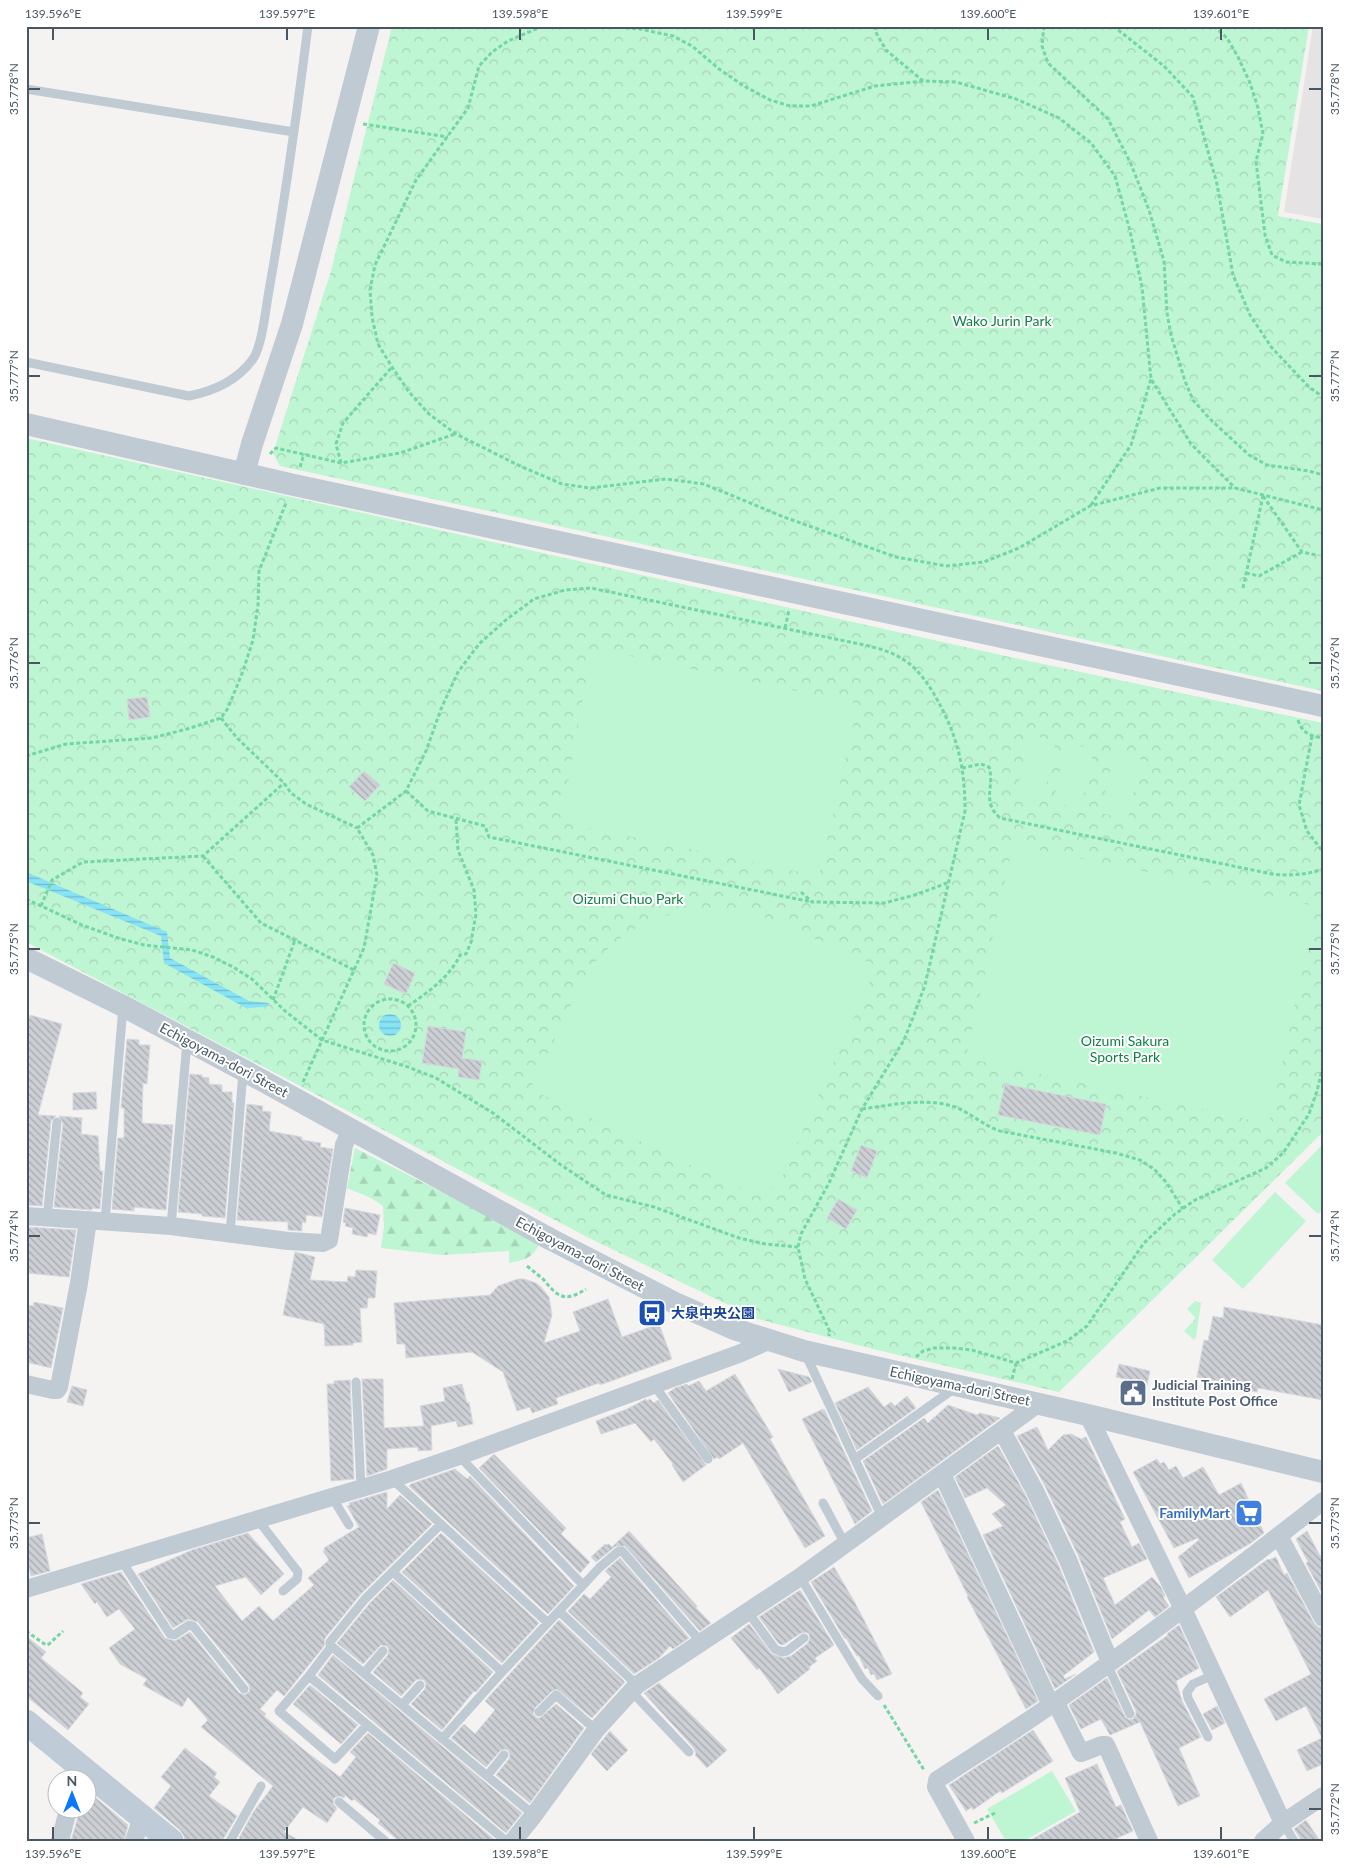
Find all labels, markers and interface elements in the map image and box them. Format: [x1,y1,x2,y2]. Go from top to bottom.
text: 139.596°E [25,6,81,21]
text: 139.597°E [259,6,315,21]
text: 139.598°E [492,6,548,21]
text: 139.599°E [726,6,782,21]
text: 139.600°E [960,6,1016,21]
text: 139.601°E [1193,6,1249,21]
text: 35.778°N [6,63,21,115]
text: 35.778°N [1327,63,1342,115]
park label: Wako Jurin Park [952,312,1052,329]
text: 35.777°N [6,350,21,402]
text: 35.777°N [1327,350,1342,402]
text: 35.776°N [6,637,21,689]
text: 35.776°N [1327,637,1342,689]
park label: Oizumi Chuo Park [573,890,684,907]
text: 35.775°N [6,923,21,975]
text: 35.775°N [1327,923,1342,975]
street label: Echigoyama-dori Street [157,1019,291,1101]
park label: Oizumi Sakura Sports Park [1081,1032,1169,1065]
text: 35.774°N [6,1210,21,1262]
text: 35.774°N [1327,1210,1342,1262]
street label: Echigoyama-dori Street [513,1213,647,1295]
bus stop icon: 大泉中央公園 [637,1298,667,1328]
place label: 大泉中央公園 [671,1304,755,1321]
street label: Echigoyama-dori Street [888,1362,1032,1409]
place label: Judicial Training Institute Post Office [1152,1376,1278,1409]
public building icon: Judicial Training Institute Post Office [1118,1378,1148,1408]
text: 35.773°N [6,1497,21,1549]
text: 35.773°N [1327,1497,1342,1549]
supermarket icon: FamilyMart [1234,1498,1264,1528]
place label: FamilyMart [1159,1504,1231,1521]
north arrow [48,1770,98,1820]
text: N [67,1772,77,1789]
text: 35.772°N [1327,1783,1342,1835]
text: 139.596°E [25,1846,81,1861]
text: 139.597°E [259,1846,315,1861]
text: 139.598°E [492,1846,548,1861]
text: 139.599°E [726,1846,782,1861]
text: 139.600°E [960,1846,1016,1861]
text: 139.601°E [1193,1846,1249,1861]

